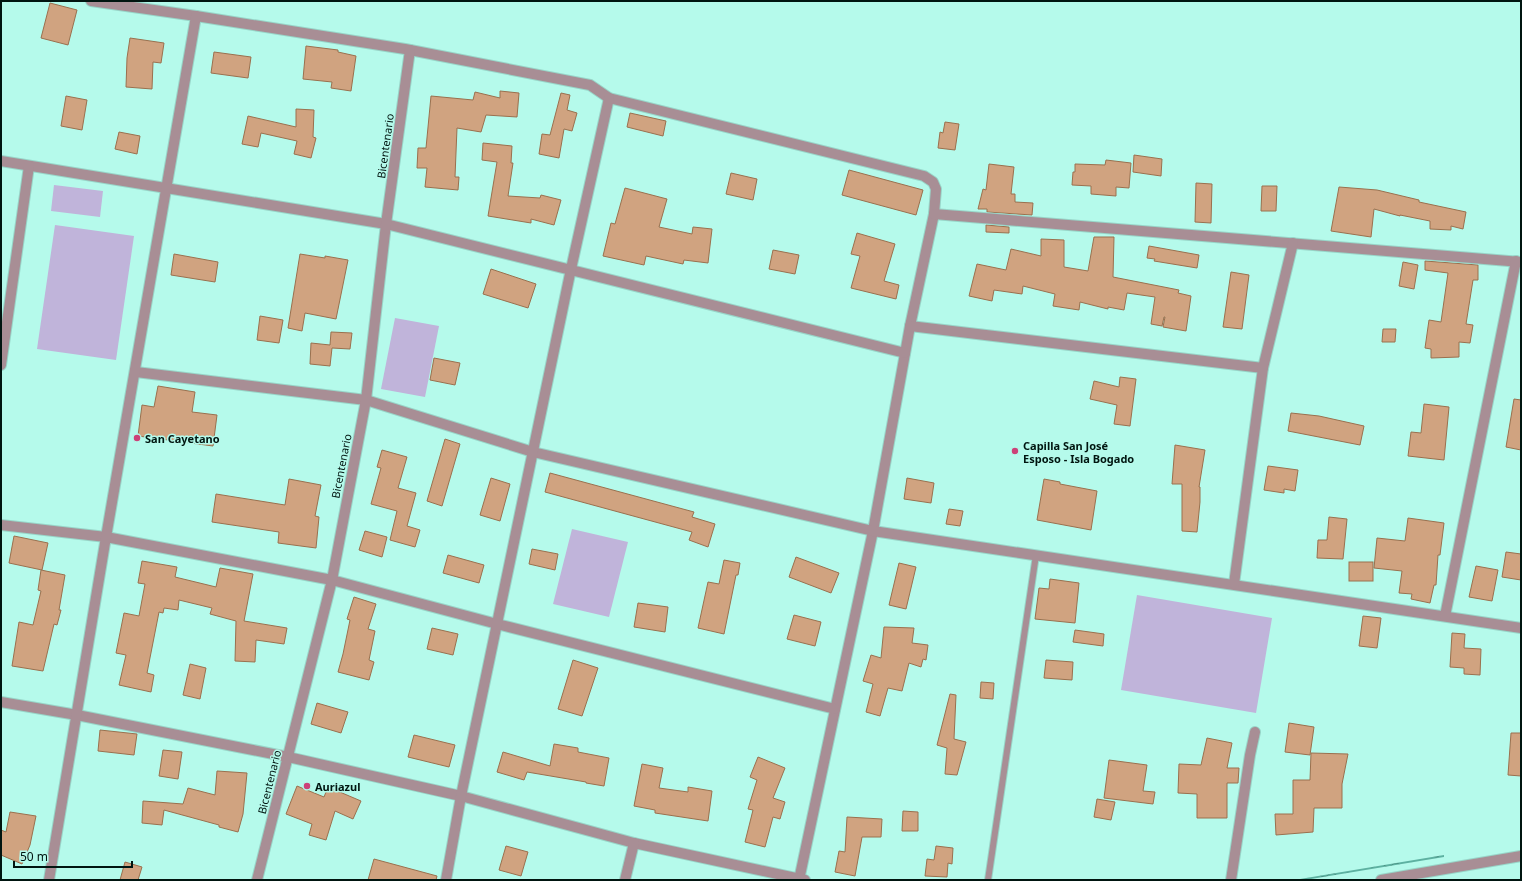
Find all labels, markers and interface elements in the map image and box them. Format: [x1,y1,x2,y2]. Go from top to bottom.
street label: Bicentenario [373,112,397,179]
place label: San Cayetano [145,431,220,446]
street label: Bicentenario [327,432,355,500]
marker: San Cayetano [132,433,142,443]
place label: Capilla San José Esposo - Isla Bogado [1023,438,1134,466]
marker: Capilla San José Esposo - Isla Bogado [1010,446,1020,456]
street label: Bicentenario [254,748,284,816]
place label: Auriazul [315,779,360,794]
marker: Auriazul [302,781,312,791]
scale bar [14,843,132,869]
text: 50 m [20,848,48,865]

